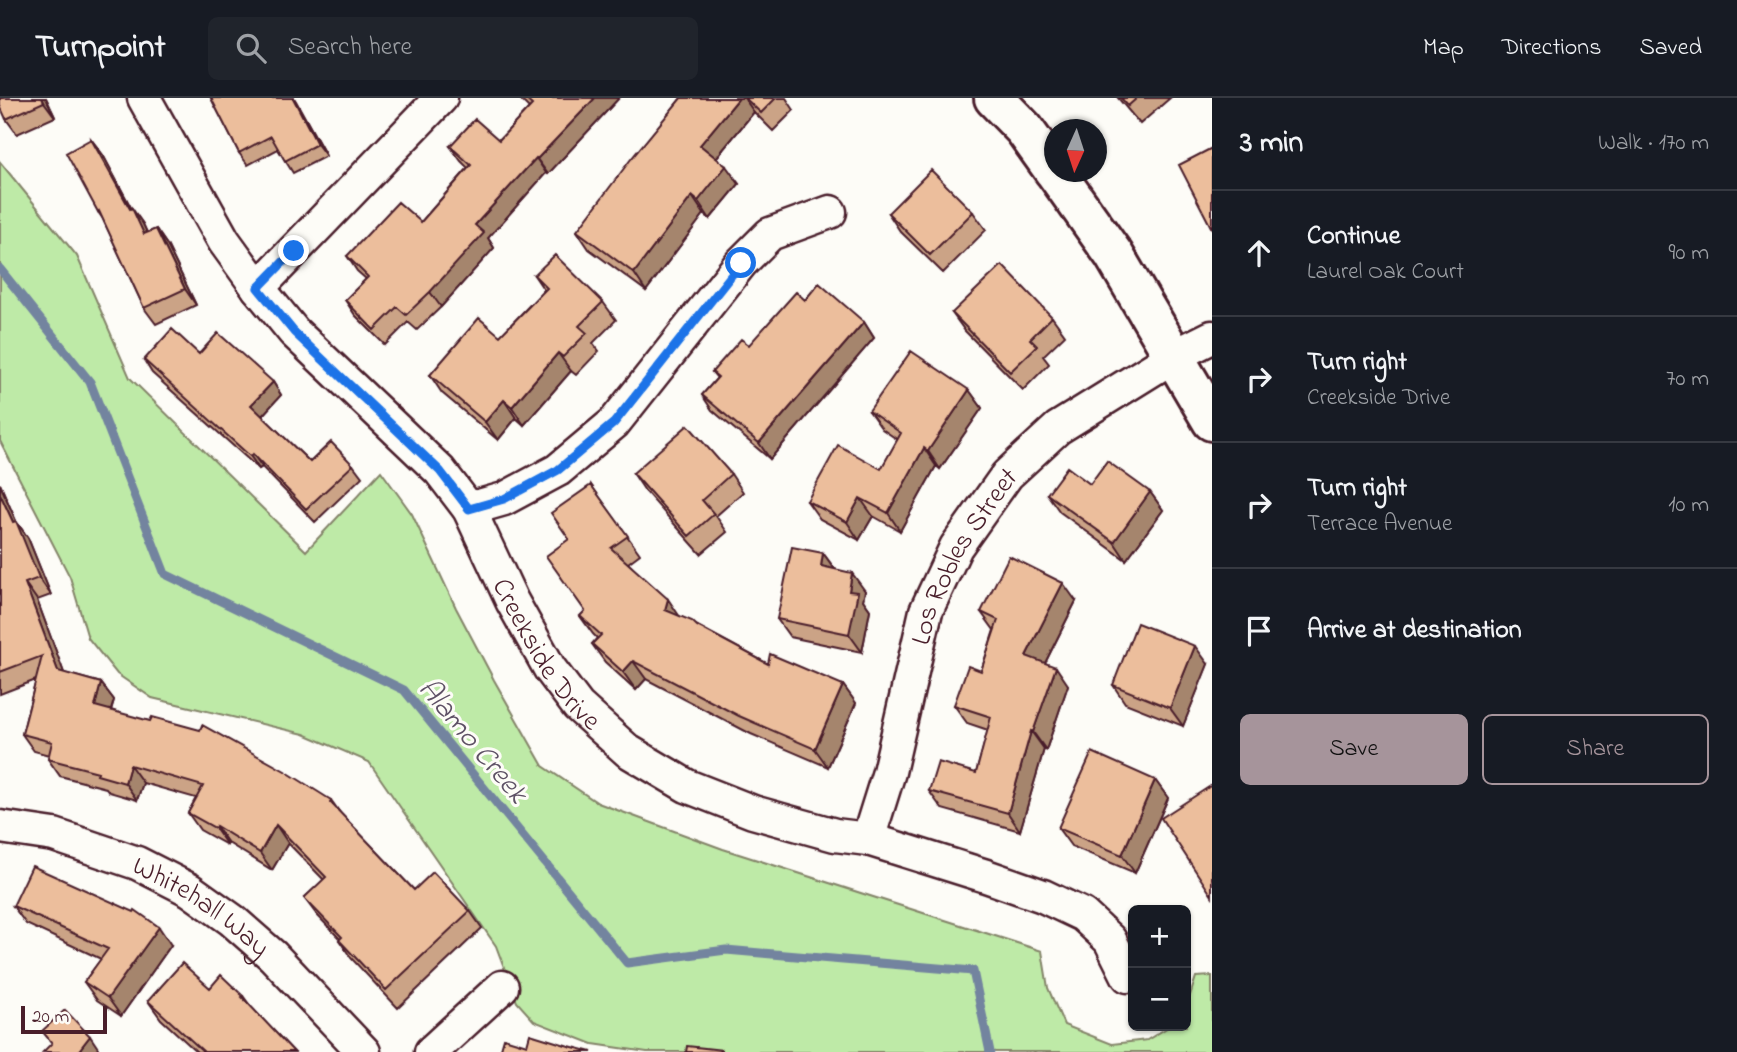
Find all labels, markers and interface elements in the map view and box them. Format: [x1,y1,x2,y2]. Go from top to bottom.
search box [208,17,698,80]
text: Turnpoint [35,24,166,72]
icon: search [232,29,270,67]
text: Search here [288,29,412,67]
text: Map [1423,31,1464,66]
text: Directions [1502,31,1601,66]
text: Saved [1639,31,1702,66]
north arrow [1044,119,1107,182]
text: 3 min [1240,122,1303,166]
text: Walk · 170 m [1598,127,1709,160]
text: Continue [1307,218,1400,256]
icon: ahead [1240,234,1278,272]
route end [278,235,309,266]
text: 90 m [1669,237,1709,270]
route start [725,247,756,278]
text: Laurel Oak Court [1307,256,1464,289]
text: Turn right [1307,344,1407,382]
icon: right [1240,360,1278,398]
text: 70 m [1666,363,1709,396]
text: Creekside Drive [1307,382,1450,415]
street label: Los Robles Street [902,458,1028,649]
text: Turn right [1307,470,1407,508]
icon: right [1240,486,1278,524]
text: 10 m [1668,489,1709,522]
text: Terrace Avenue [1307,508,1452,541]
street label: Creekside Drive [480,572,609,742]
icon: arrive [1240,612,1278,650]
text: Arrive at destination [1307,612,1522,650]
water label: Alamo Creek [406,670,539,816]
button: Save [1240,714,1468,785]
button: Share [1482,714,1709,785]
street label: Whitehall Way [124,847,278,969]
map controls [1128,905,1191,1031]
button: + [1128,905,1191,968]
button: − [1128,968,1191,1031]
scale bar [21,1003,107,1035]
text: 20 m [32,1004,69,1031]

